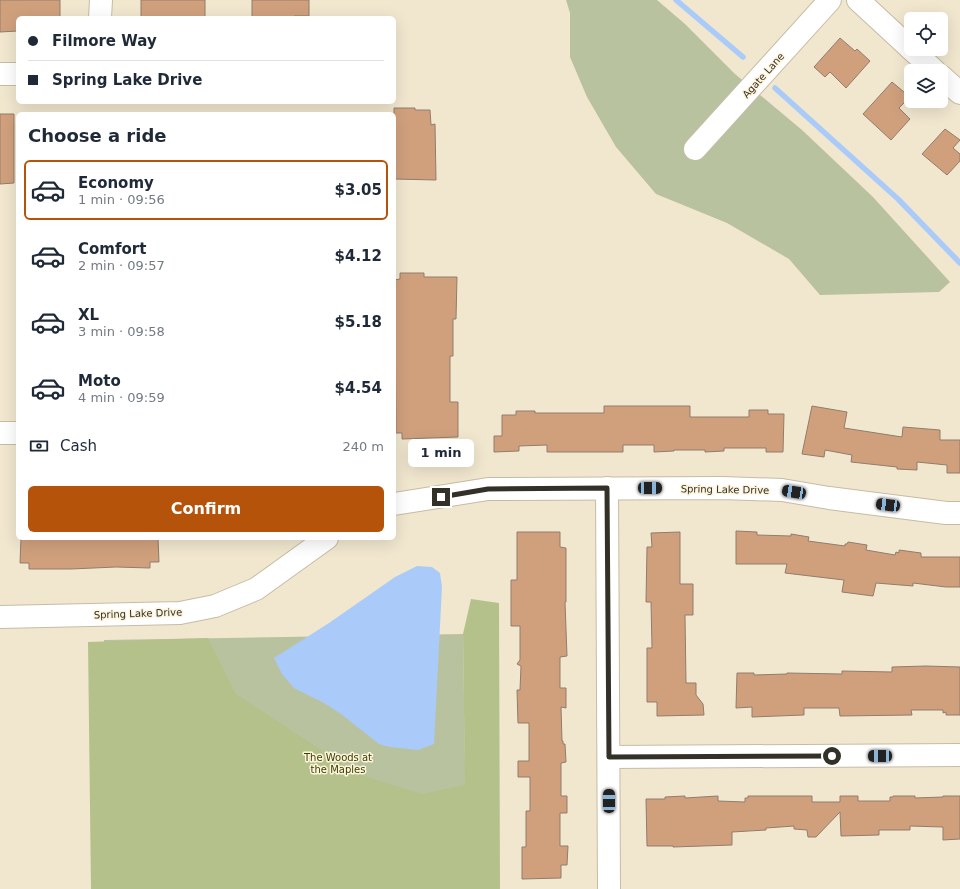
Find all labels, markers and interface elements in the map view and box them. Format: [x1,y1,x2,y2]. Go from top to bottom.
map controls [904,12,948,108]
button: locate [904,12,948,56]
text: Filmore Way [52,32,157,50]
street label: Agate Lane [740,51,786,100]
button: layers [904,64,948,108]
text: Spring Lake Drive [52,71,202,89]
text: Choose a ride [28,125,167,146]
icon: car [30,172,66,208]
text: Economy [78,174,154,192]
text: $3.05 [335,181,382,199]
text: 1 min · 09:56 [78,192,165,207]
icon: car [30,238,66,274]
text: Comfort [78,240,146,258]
text: $4.12 [335,247,382,265]
text: 2 min · 09:57 [78,258,165,273]
icon: car [30,304,66,340]
text: XL [78,306,99,324]
text: $5.18 [335,313,382,331]
text: 3 min · 09:58 [78,324,165,339]
icon: car [30,370,66,406]
text: Moto [78,372,121,390]
text: $4.54 [335,379,382,397]
text: 4 min · 09:59 [78,390,165,405]
icon: cash [28,435,50,457]
text: Cash [60,437,97,455]
text: 240 m [342,439,384,454]
callout: 1 min [408,439,474,467]
text: 1 min [421,445,461,460]
car [638,482,662,494]
street label: Spring Lake Drive [681,483,769,496]
car [781,484,807,500]
button: Confirm [28,486,384,532]
route end [432,488,450,506]
car [875,498,901,512]
street label: Spring Lake Drive [94,606,182,621]
route start [823,747,841,765]
car [868,750,892,762]
park label: The Woods at the Maples [303,752,372,775]
car [603,789,615,813]

